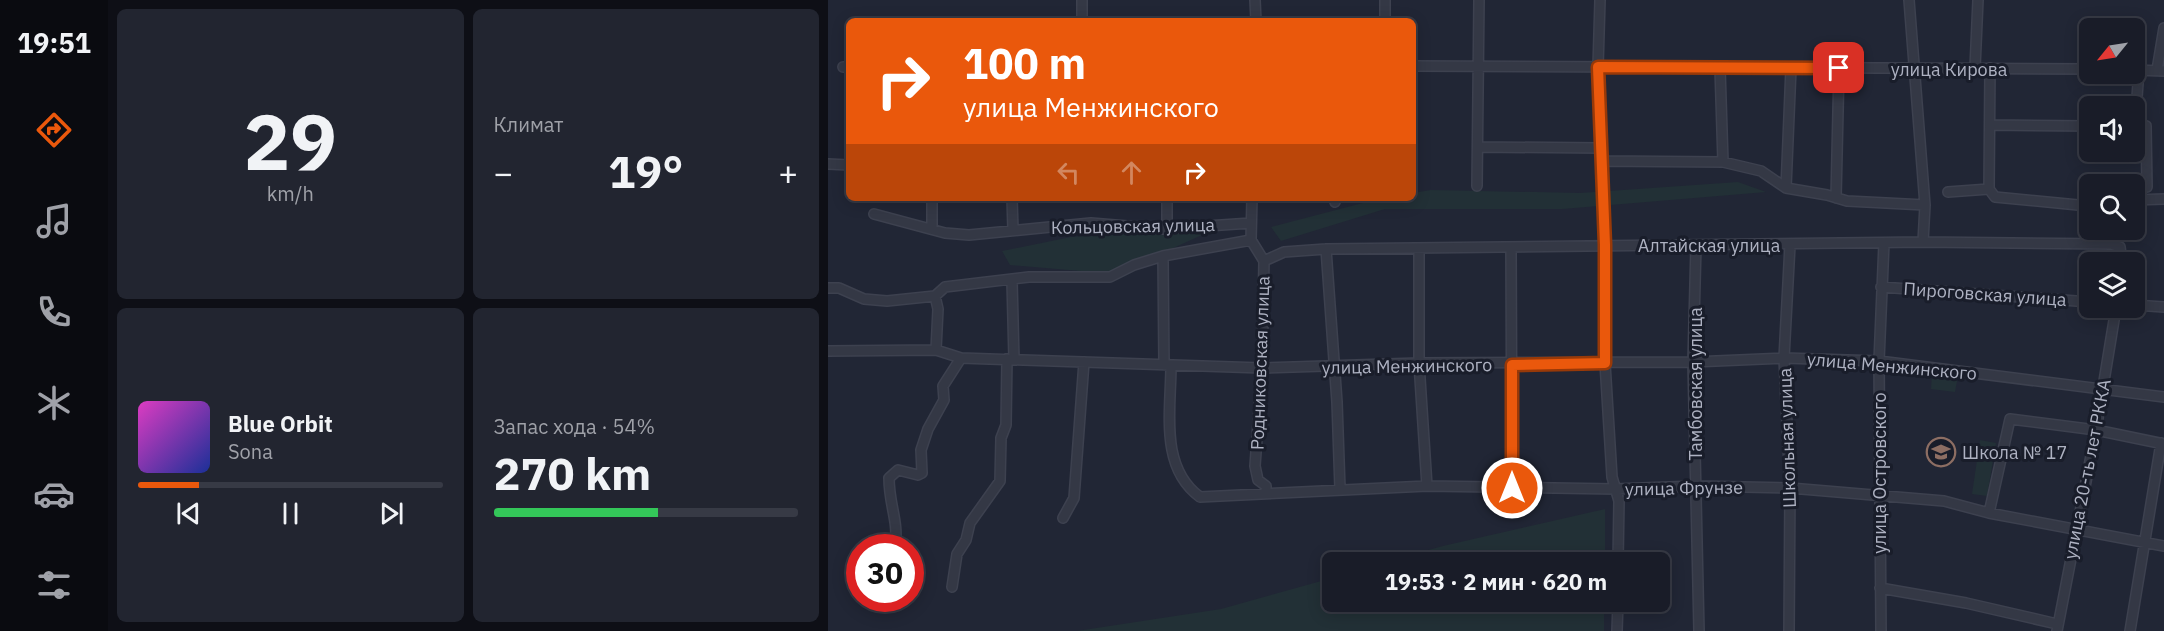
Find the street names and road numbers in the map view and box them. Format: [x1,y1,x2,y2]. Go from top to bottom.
street label: улица Кирова [1891,58,2008,81]
street label: Кольцовская улица [1051,213,1216,239]
street label: Алтайская улица [1638,234,1781,257]
street label: Родниковская улица [1245,275,1275,451]
street label: Пироговская улица [1903,277,2068,311]
street label: Тамбовская улица [1684,307,1707,461]
street label: улица Менжинского [1806,347,1978,385]
street label: улица Менжинского [1322,353,1492,379]
street label: Школьная улица [1773,367,1801,509]
street label: улица 20-ть лет РККА [2058,376,2116,561]
street label: улица Островского [1868,392,1891,554]
street label: улица Фрунзе [1625,475,1743,501]

